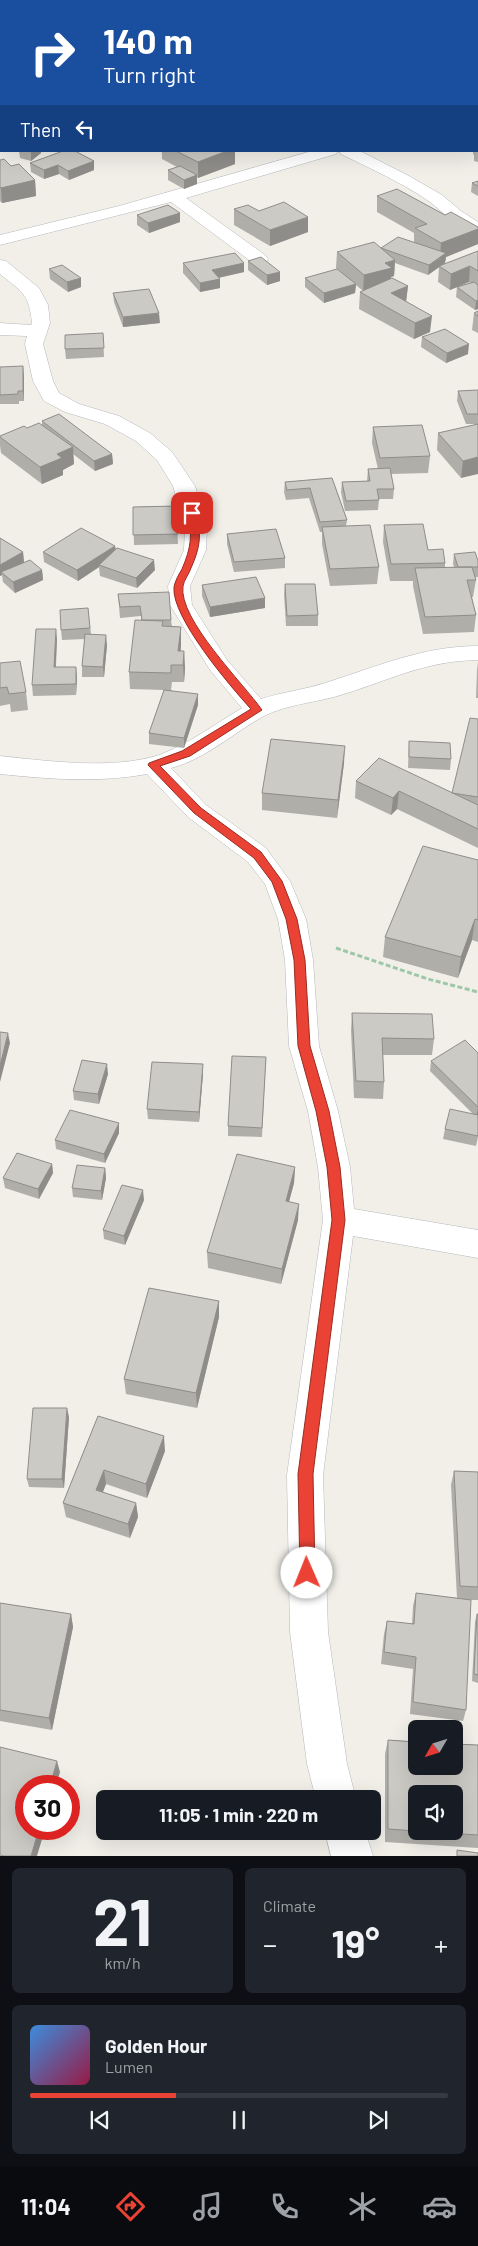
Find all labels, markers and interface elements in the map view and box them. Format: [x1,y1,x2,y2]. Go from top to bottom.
text: 140 m [103,19,193,61]
icon: right [20,20,85,85]
text: Turn right [103,61,196,87]
icon: left [71,115,99,143]
text: Then [20,118,61,141]
pin [171,492,213,534]
icon: arrive [178,499,206,527]
position arrow [280,1546,332,1598]
north arrow [408,1720,462,1775]
map controls [408,1720,463,1840]
speed limit sign: 30 [15,1775,80,1840]
button: sound [408,1785,463,1840]
text: 11:05 · 1 min · 220 m [159,1803,318,1826]
text: 21 [93,1881,152,1959]
text: Climate [263,1896,316,1915]
text: 19° [332,1920,379,1966]
text: − [263,1927,277,1961]
text: + [434,1927,448,1961]
text: km/h [104,1953,141,1972]
text: Golden Hour [105,2034,207,2057]
text: Lumen [105,2057,153,2076]
icon: previous [86,2106,114,2134]
icon: pause [225,2106,253,2134]
icon: next [364,2106,392,2134]
icon: directions [113,2189,148,2224]
icon: music [190,2189,225,2224]
icon: phone [267,2189,302,2224]
icon: climate [345,2189,380,2224]
icon: car [422,2189,457,2224]
text: 11:04 [21,2193,71,2219]

